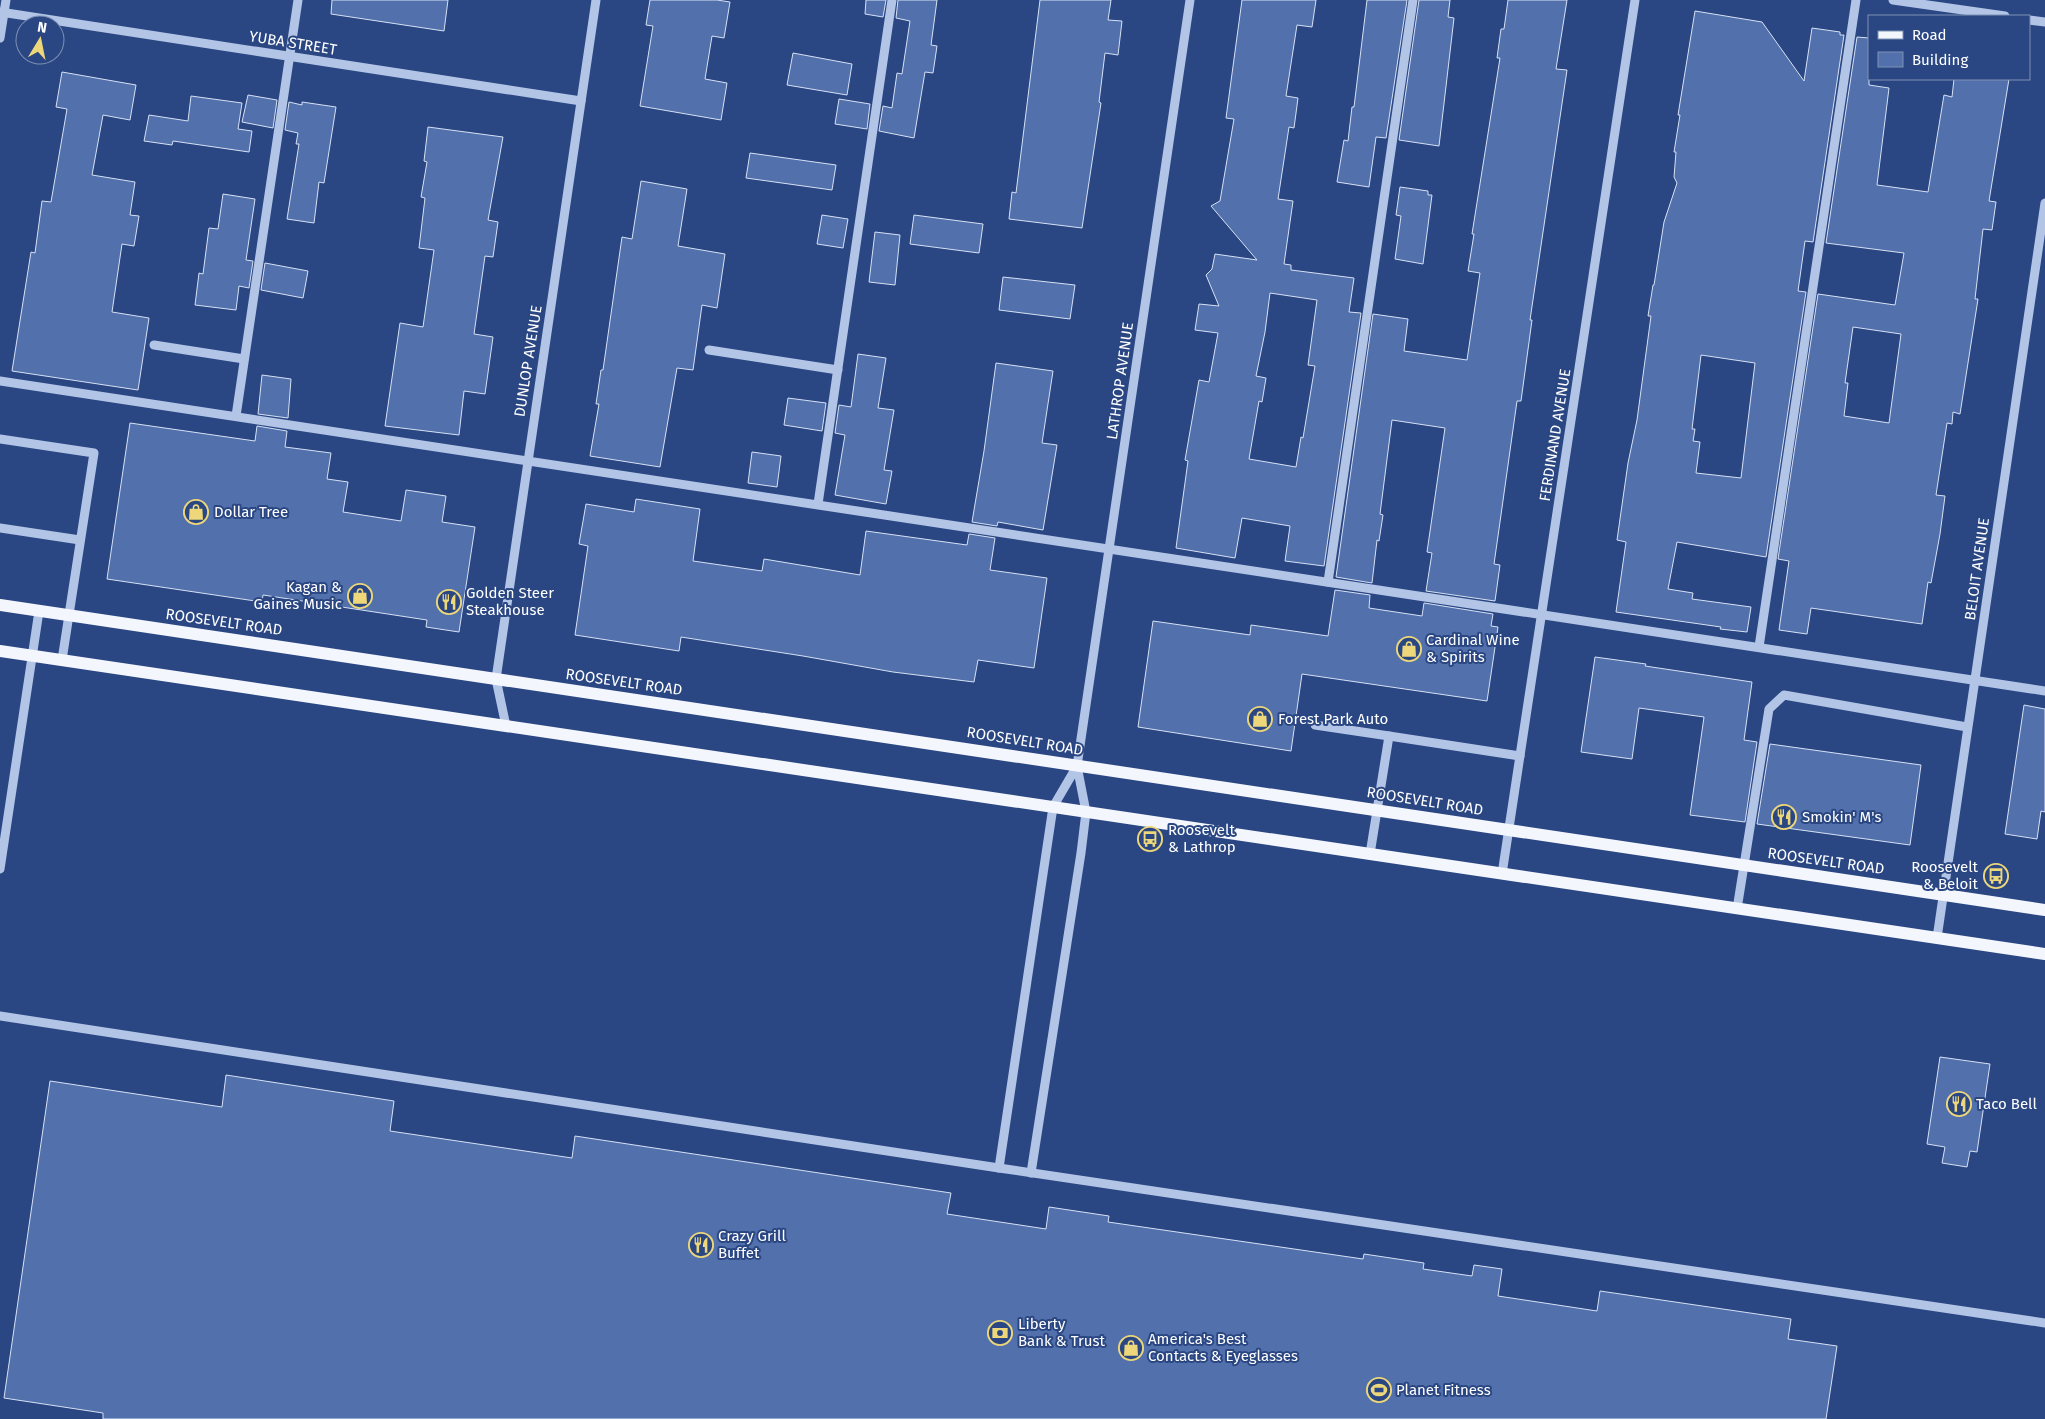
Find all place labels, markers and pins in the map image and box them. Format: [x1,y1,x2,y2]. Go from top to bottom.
shop icon: Dollar Tree [183,499,209,525]
place label: Dollar Tree [214,503,288,521]
place label: Kagan & Gaines Music [253,578,342,613]
shop icon: Kagan & Gaines Music [347,583,373,609]
place label: Golden Steer Steakhouse [466,584,554,619]
restaurant icon: Golden Steer Steakhouse [436,589,462,615]
place label: Cardinal Wine & Spirits [1426,631,1520,666]
shop icon: Cardinal Wine & Spirits [1396,636,1422,662]
shop icon: Forest Park Auto [1247,706,1273,732]
place label: Forest Park Auto [1278,710,1388,728]
restaurant icon: Smokin' M's [1771,804,1797,830]
place label: Smokin' M's [1802,808,1881,826]
place label: Roosevelt & Lathrop [1168,821,1236,856]
bus stop icon: Roosevelt & Lathrop [1137,826,1163,852]
place label: Roosevelt & Beloit [1911,858,1979,893]
bus stop icon: Roosevelt & Beloit [1983,863,2009,889]
restaurant icon: Taco Bell [1946,1091,1972,1117]
place label: Taco Bell [1976,1095,2037,1113]
place label: Crazy Grill Buffet [718,1227,786,1262]
restaurant icon: Crazy Grill Buffet [688,1232,714,1258]
place label: Liberty Bank & Trust [1018,1315,1105,1350]
bank icon: Liberty Bank & Trust [987,1320,1013,1346]
place label: America's Best Contacts & Eyeglasses [1148,1330,1298,1365]
shop icon: America's Best Contacts & Eyeglasses [1118,1335,1144,1361]
sports icon: Planet Fitness [1366,1377,1392,1403]
place label: Planet Fitness [1396,1381,1491,1399]

